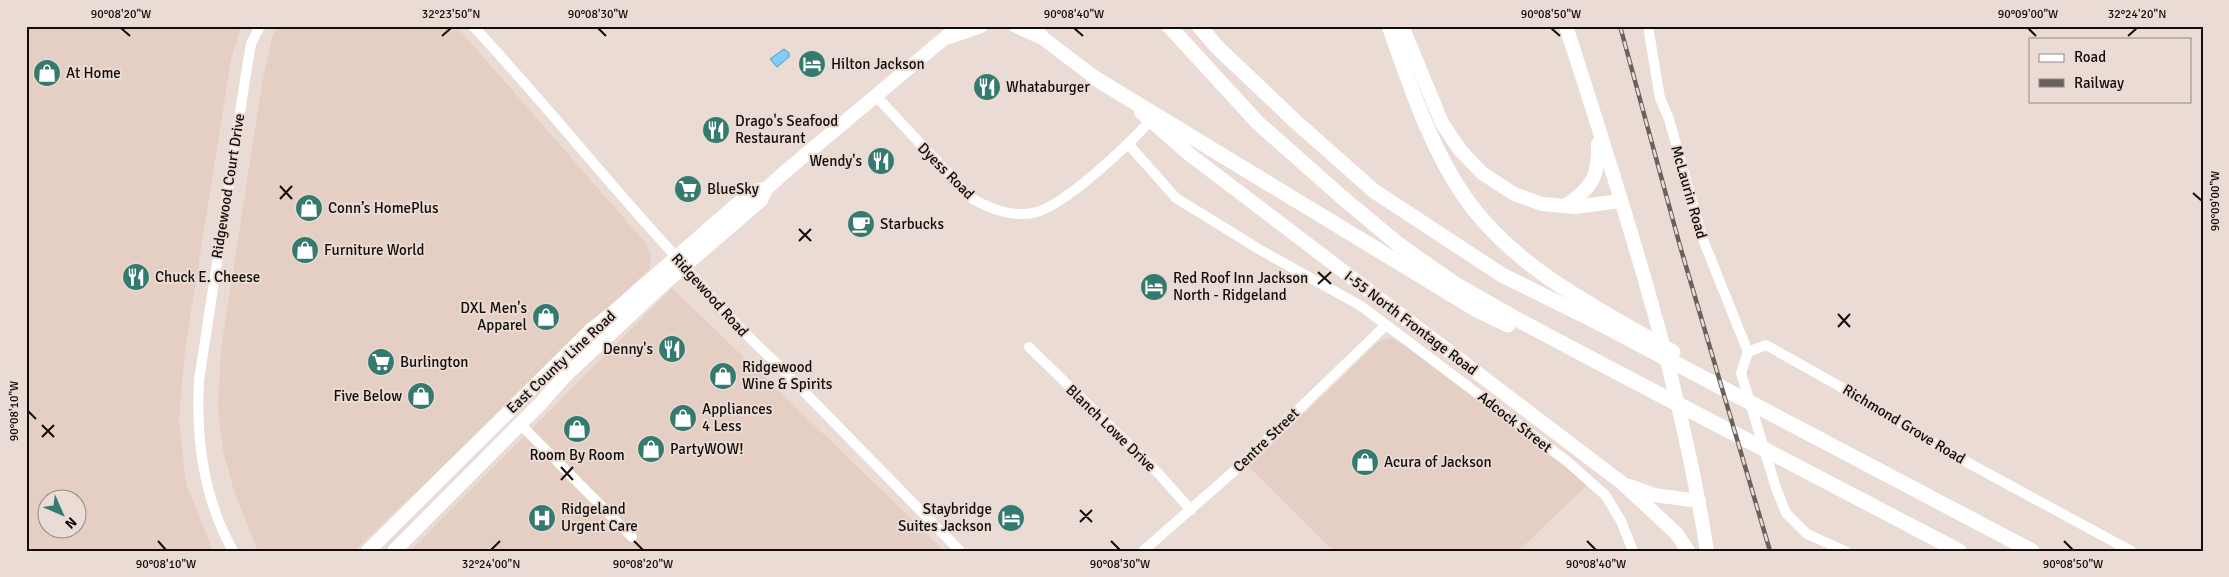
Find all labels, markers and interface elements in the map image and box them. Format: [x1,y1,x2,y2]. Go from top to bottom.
text: 90°08'20"W [91,7,151,22]
text: 32°23'50"N [422,7,480,22]
text: 90°08'30"W [568,7,628,22]
text: 90°08'40"W [1044,7,1104,22]
text: 90°08'50"W [1521,7,1581,22]
text: 90°09'00"W [1998,7,2058,22]
text: 32°24'20"N [2108,7,2166,22]
legend [2029,38,2192,102]
text: Road [2074,48,2106,66]
hotel icon: Hilton Jackson [797,49,827,79]
place label: Hilton Jackson [831,55,925,73]
shop icon: At Home [32,58,62,88]
place label: At Home [66,64,121,82]
restaurant icon: Whataburger [972,72,1002,102]
text: Railway [2074,74,2124,92]
place label: Whataburger [1006,78,1090,96]
street label: Ridgewood Court Drive [208,112,248,260]
place label: Drago's Seafood Restaurant [735,112,838,147]
restaurant icon: Drago's Seafood Restaurant [701,115,731,145]
street label: Dyess Road [914,139,978,203]
street label: McLaurin Road [1667,143,1711,241]
restaurant icon: Wendy's [866,146,896,176]
place label: Wendy's [810,152,862,170]
text: 90°09'00"W [2208,171,2223,231]
supermarket icon: BlueSky [673,174,703,204]
place label: BlueSky [707,180,759,198]
shop icon: Conn’s HomePlus [294,193,324,223]
place label: Conn’s HomePlus [328,199,439,217]
cafe icon: Starbucks [846,209,876,239]
place label: Starbucks [880,215,944,233]
shop icon: Furniture World [290,235,320,265]
place label: Furniture World [324,241,425,259]
street label: Ridgewood Road [668,250,752,340]
restaurant icon: Chuck E. Cheese [121,262,151,292]
street label: I-55 North Frontage Road [1341,267,1481,379]
place label: Chuck E. Cheese [155,268,260,286]
place label: Red Roof Inn Jackson North - Ridgeland [1173,269,1308,304]
hotel icon: Red Roof Inn Jackson North - Ridgeland [1139,272,1169,302]
place label: DXL Men's Apparel [460,299,527,334]
shop icon: DXL Men's Apparel [531,302,561,332]
street label: East County Line Road [503,307,619,417]
restaurant icon: Denny's [657,334,687,364]
place label: Denny's [603,340,653,358]
supermarket icon: Burlington [366,347,396,377]
place label: Burlington [400,353,468,371]
place label: Ridgewood Wine & Spirits [742,358,833,393]
shop icon: Ridgewood Wine & Spirits [708,361,738,391]
street label: Richmond Grove Road [1840,380,1968,468]
text: 90°08'10"W [7,381,22,441]
shop icon: Five Below [406,381,436,411]
street label: Blanch Lowe Drive [1062,381,1160,475]
place label: Five Below [334,387,402,405]
street label: Adcock Street [1474,388,1556,456]
place label: Appliances 4 Less [702,400,773,435]
shop icon: Appliances 4 Less [668,403,698,433]
street label: Centre Street [1229,404,1303,476]
shop icon: Room By Room [562,414,592,444]
shop icon: PartyWOW! [636,434,666,464]
place label: PartyWOW! [670,440,743,458]
place label: Room By Room [529,446,625,464]
shop icon: Acura of Jackson [1350,447,1380,477]
place label: Acura of Jackson [1384,453,1492,471]
north arrow [38,490,88,540]
place label: Ridgeland Urgent Care [561,500,638,535]
place label: Staybridge Suites Jackson [898,500,992,535]
hospital icon: Ridgeland Urgent Care [527,503,557,533]
hotel icon: Staybridge Suites Jackson [996,503,1026,533]
text: N [61,513,80,532]
text: 90°08'10"W [136,557,196,572]
text: 32°24'00"N [462,557,520,572]
text: 90°08'20"W [613,557,673,572]
text: 90°08'30"W [1090,557,1150,572]
text: 90°08'40"W [1566,557,1626,572]
text: 90°08'50"W [2043,557,2103,572]

